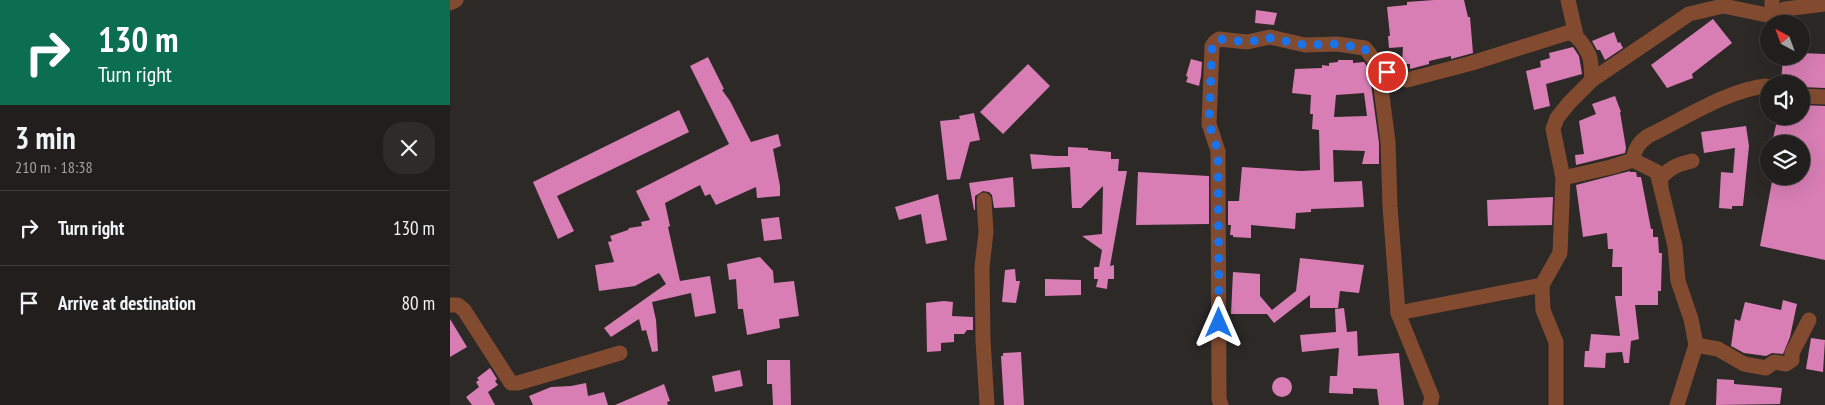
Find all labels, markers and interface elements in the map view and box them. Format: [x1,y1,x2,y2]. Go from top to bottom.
north arrow [1760,15,1810,65]
map controls [1760,15,1810,185]
text: 130 m [98,16,179,62]
icon: right [15,20,80,85]
pin [1366,51,1408,93]
icon: arrive [1373,58,1401,86]
text: Turn right [98,60,172,88]
button: sound [1760,75,1810,125]
text: 3 min [15,118,76,157]
button: close [383,122,435,174]
button: layers [1760,135,1810,185]
text: 210 m · 18:38 [15,157,93,177]
icon: right [15,214,43,242]
text: Turn right [58,216,124,240]
text: 130 m [393,216,435,240]
icon: arrive [15,289,43,317]
text: Arrive at destination [58,291,196,315]
text: 80 m [402,291,435,315]
position arrow [1192,296,1244,348]

